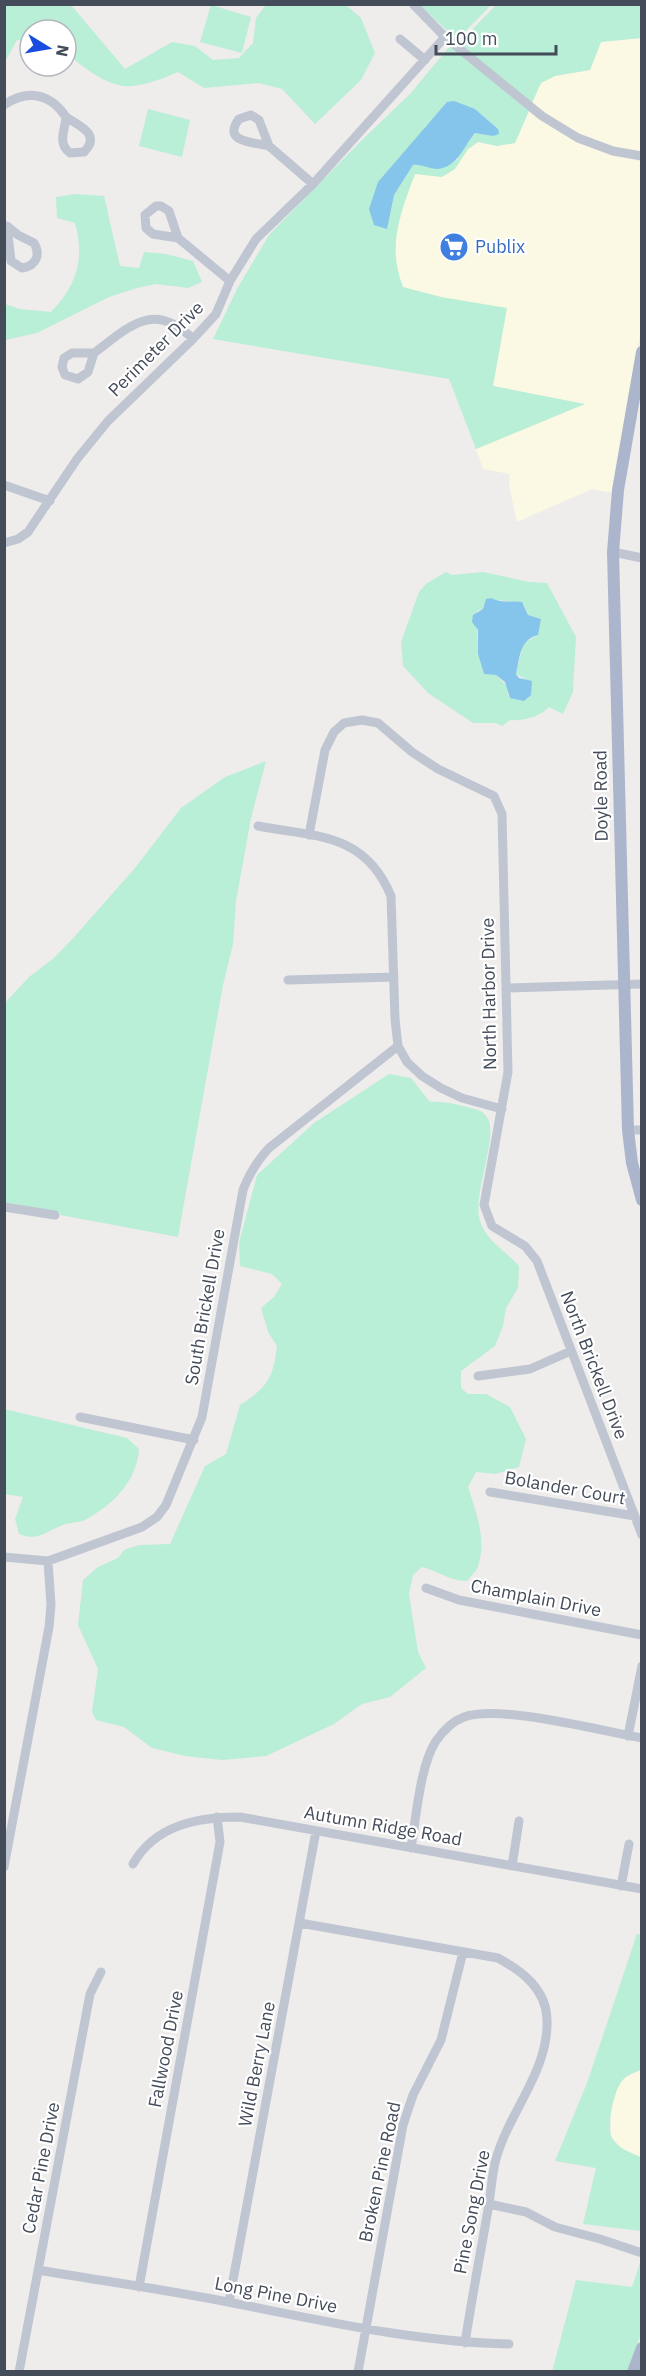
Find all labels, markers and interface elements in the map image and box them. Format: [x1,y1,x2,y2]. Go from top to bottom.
north arrow [18,18,78,78]
scale bar [436,18,556,56]
text: 100 m [445,27,497,50]
text: N [52,43,74,58]
supermarket icon: Publix [438,231,470,263]
place label: Publix [475,235,525,258]
street label: Perimeter Drive [103,296,208,401]
street label: Doyle Road [588,750,613,842]
street label: North Harbor Drive [476,918,501,1070]
street label: South Brickell Drive [179,1227,230,1387]
street label: North Brickell Drive [556,1287,633,1442]
street label: Bolander Court [503,1466,627,1509]
street label: Champlain Drive [469,1574,603,1621]
street label: Autumn Ridge Road [302,1800,464,1851]
street label: Fallwood Drive [143,1988,188,2109]
street label: Wild Berry Lane [233,1999,280,2128]
street label: Cedar Pine Drive [16,2100,65,2236]
street label: Broken Pine Road [353,2100,406,2244]
street label: Pine Song Drive [448,2148,495,2276]
street label: Long Pine Drive [213,2271,339,2318]

